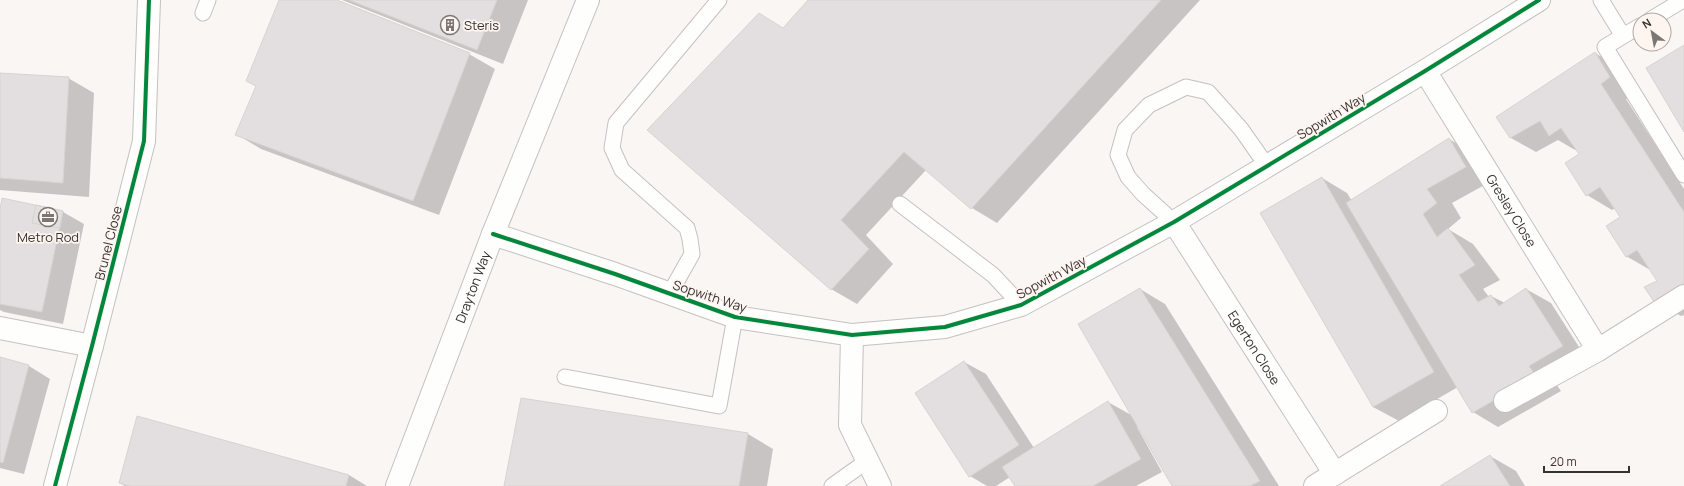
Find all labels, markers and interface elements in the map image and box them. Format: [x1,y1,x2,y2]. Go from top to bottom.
north arrow [1632,12,1672,52]
building icon: Steris [439,14,461,36]
text: N [1639,15,1654,32]
place label: Steris [464,16,499,34]
street label: Sopwith Way [1293,88,1369,144]
street label: Gresley Close [1482,171,1541,251]
street label: Brunel Close [90,204,126,282]
office icon: Metro Rod [37,206,59,228]
place label: Metro Rod [17,228,79,246]
street label: Drayton Way [451,248,495,326]
street label: Sopwith Way [1013,251,1089,303]
street label: Sopwith Way [671,276,750,316]
street label: Egerton Close [1224,307,1285,388]
scale bar [1544,448,1629,474]
text: 20 m [1550,453,1577,470]

